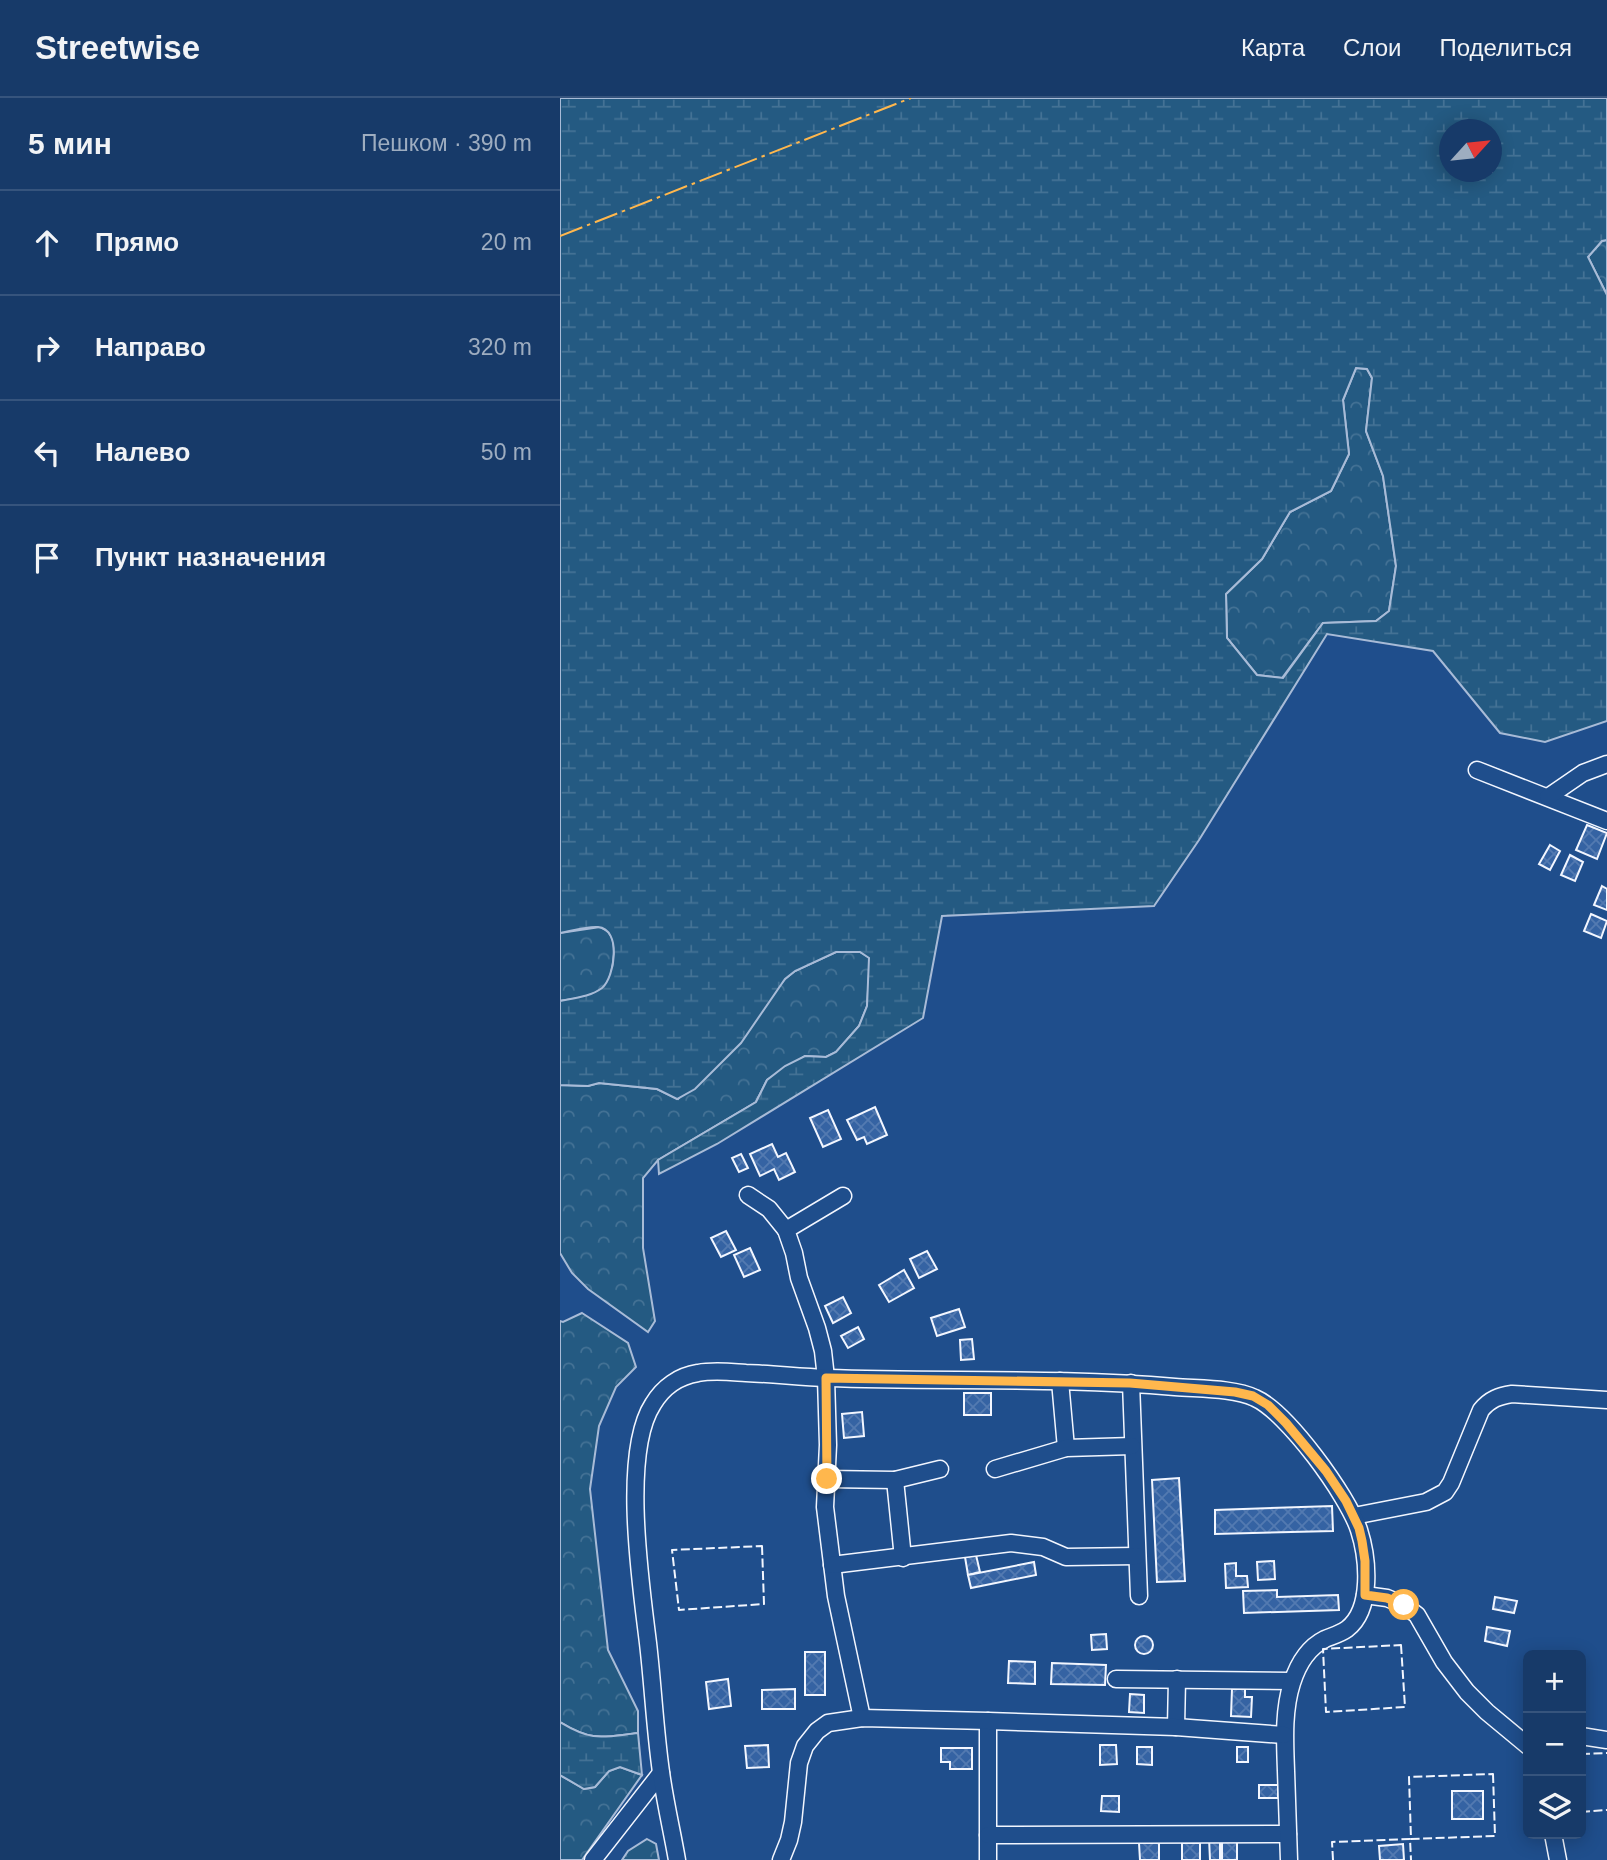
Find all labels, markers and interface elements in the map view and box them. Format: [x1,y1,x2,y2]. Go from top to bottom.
text: Streetwise [35,29,200,66]
text: Карта [1241,34,1305,61]
text: Слои [1343,34,1401,61]
text: Поделиться [1439,34,1572,61]
north arrow [1439,119,1502,182]
text: 5 мин [28,127,112,160]
text: Пешком · 390 m [361,130,532,156]
icon: ahead [28,224,66,262]
text: Прямо [95,227,179,257]
text: 20 m [481,229,532,255]
icon: right [28,329,66,367]
text: Направо [95,332,206,362]
text: 320 m [468,334,532,360]
icon: left [28,434,66,472]
text: Налево [95,437,190,467]
text: 50 m [481,439,532,465]
icon: arrive [28,539,66,577]
text: Пункт назначения [95,542,326,572]
route end [811,1463,842,1494]
route start [1388,1589,1419,1620]
map controls [1523,1650,1586,1839]
button: + [1523,1650,1586,1713]
button: − [1523,1713,1586,1776]
button: layers [1523,1776,1586,1839]

